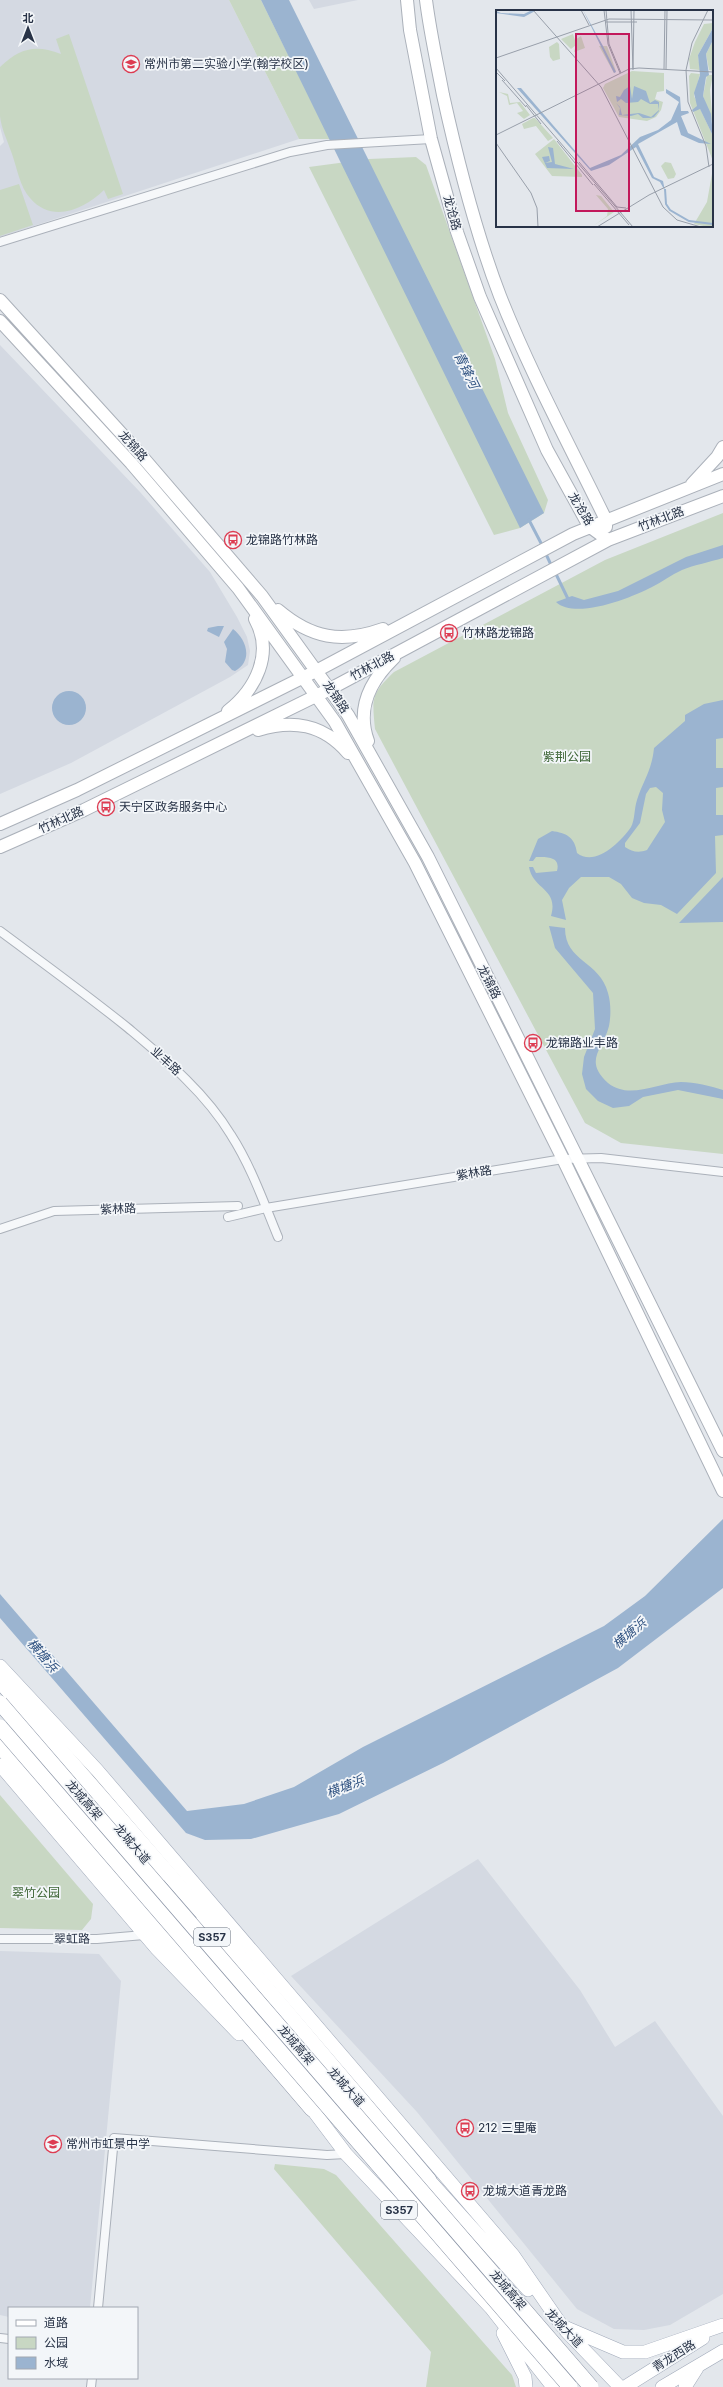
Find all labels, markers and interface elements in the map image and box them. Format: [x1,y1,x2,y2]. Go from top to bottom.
north arrow [8,8,48,48]
inset map [496,10,713,227]
text: 北 [23,11,34,25]
school or university icon: 常州市第二实验小学(翰学校区) [121,54,141,74]
place label: 常州市第二实验小学(翰学校区) [144,56,309,71]
street label: 龙沧路 [440,193,465,232]
water label: 青锋河 [451,349,484,394]
street label: 龙锦路 [116,427,151,464]
street label: 龙沧路 [566,489,597,528]
street label: 竹林北路 [636,503,686,534]
bus stop icon: 龙锦路竹林路 [223,530,243,550]
place label: 龙锦路竹林路 [246,532,318,547]
bus stop icon: 竹林路龙锦路 [439,623,459,643]
place label: 竹林路龙锦路 [462,625,534,640]
street label: 竹林北路 [347,648,396,683]
street label: 龙锦路 [320,678,353,716]
park label: 紫荆公园 [543,749,591,764]
bus stop icon: 天宁区政务服务中心 [96,797,116,817]
place label: 天宁区政务服务中心 [119,799,227,814]
street label: 竹林北路 [36,803,86,836]
street label: 龙锦路 [475,962,504,1001]
bus stop icon: 龙锦路业丰路 [523,1033,543,1053]
place label: 龙锦路业丰路 [546,1035,618,1050]
street label: 业丰路 [148,1043,185,1078]
street label: 紫林路 [455,1162,493,1183]
street label: 紫林路 [100,1200,136,1217]
water label: 横塘浜 [609,1614,650,1652]
water label: 横塘浜 [24,1635,62,1676]
water label: 横塘浜 [324,1771,367,1800]
street label: 龙城高架 [63,1777,106,1823]
street label: 龙城大道 [111,1820,154,1867]
park label: 翠竹公园 [12,1885,60,1900]
road number: S357 [194,1928,230,1946]
street label: 翠虹路 [54,1931,90,1946]
street label: 龙城高架 [275,2022,318,2068]
street label: 龙城大道 [325,2064,368,2110]
bus stop icon: 212 三里庵 [455,2118,475,2138]
place label: 212 三里庵 [478,2120,537,2135]
school or university icon: 常州市虹景中学 [43,2134,63,2154]
place label: 常州市虹景中学 [66,2136,150,2151]
bus stop icon: 龙城大道青龙路 [460,2181,480,2201]
place label: 龙城大道青龙路 [483,2183,567,2198]
road number: S357 [381,2201,417,2219]
street label: 龙城高架 [487,2267,530,2313]
street label: 龙城大道 [543,2305,586,2350]
legend [8,2307,138,2379]
text: 道路 [44,2315,68,2330]
text: 公园 [44,2335,68,2350]
street label: 青龙西路 [649,2336,698,2375]
text: 水域 [44,2355,68,2370]

